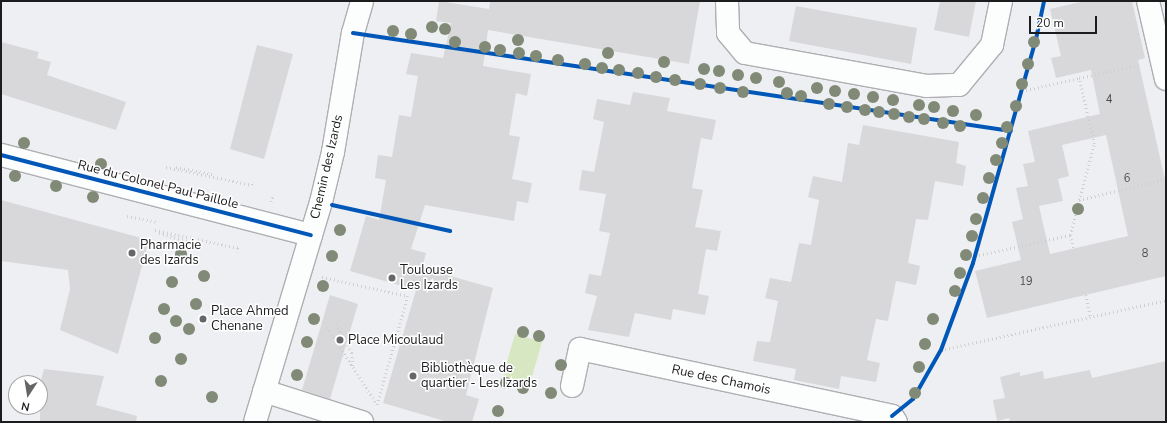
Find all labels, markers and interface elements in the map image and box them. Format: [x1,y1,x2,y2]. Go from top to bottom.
scale bar [1031,8,1099,34]
text: 20 m [1036,15,1064,31]
house number: 4 [1106,93,1112,107]
street label: Chemin des Izards [307,113,347,221]
street label: Rue du Colonel Paul Paillole [76,157,240,213]
house number: 6 [1124,172,1130,186]
place label: Pharmacie des Izards [140,238,201,269]
house number: 8 [1142,247,1148,261]
marker: Pharmacie des Izards [127,248,137,258]
place label: Toulouse Les Izards [400,263,458,294]
marker: Toulouse Les Izards [387,273,397,283]
house number: 19 [1019,275,1033,289]
place label: Place Ahmed Chenane [211,304,289,335]
marker: Place Ahmed Chenane [198,314,208,324]
place label: Place Micoulaud [348,332,443,348]
marker: Place Micoulaud [335,335,345,345]
place label: Bibliothèque de quartier - Les Izards [421,361,537,392]
street label: Rue des Chamois [670,362,772,398]
marker: Bibliothèque de quartier - Les Izards [408,371,418,381]
north arrow [8,375,48,415]
text: N [20,398,31,414]

